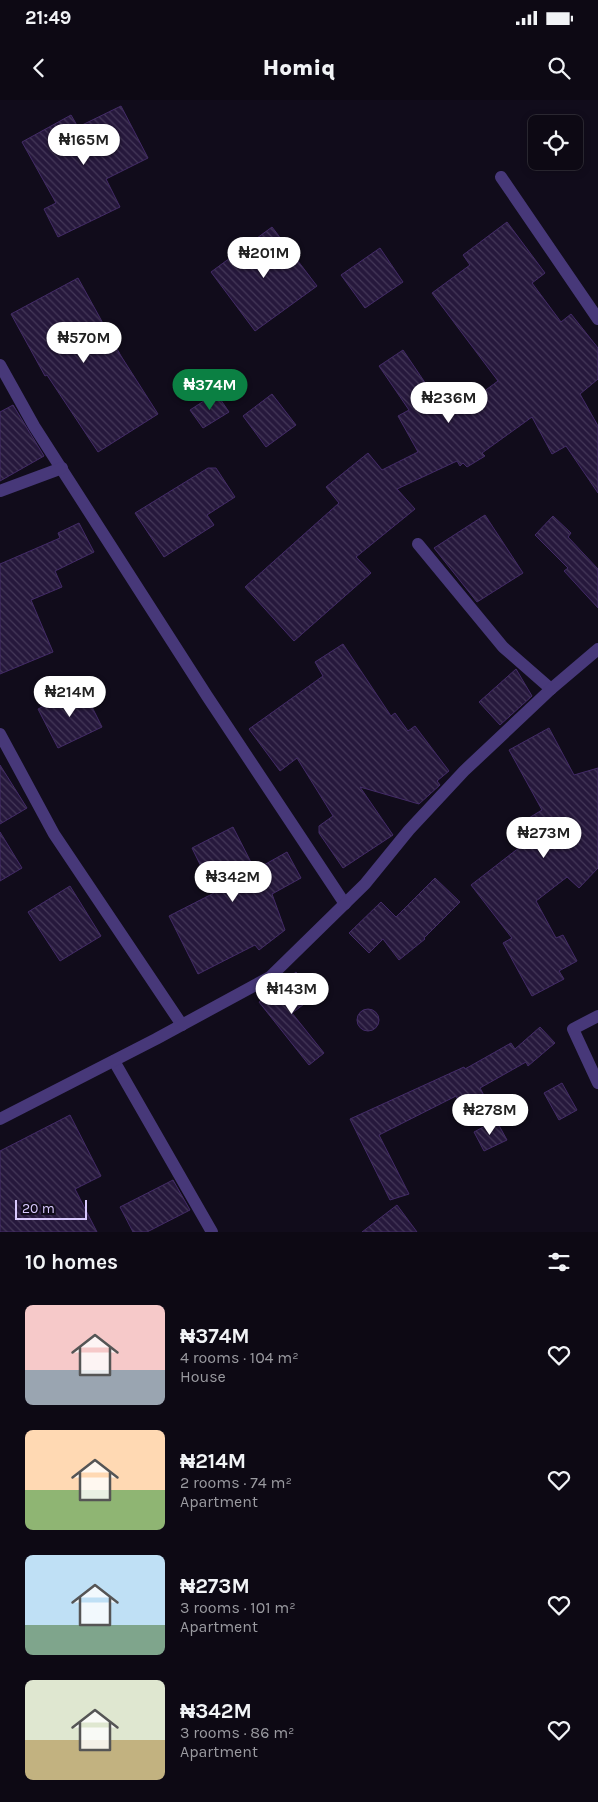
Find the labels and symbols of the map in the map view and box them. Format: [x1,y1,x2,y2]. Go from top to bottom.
pin: ₦165M [49,123,119,166]
pin: ₦201M [229,236,299,279]
pin: ₦570M [49,322,119,364]
pin: ₦374M [175,368,245,411]
pin: ₦236M [414,382,484,424]
pin: ₦214M [35,676,105,718]
pin: ₦273M [509,816,579,859]
pin: ₦342M [198,860,268,903]
pin: ₦143M [257,972,327,1015]
pin: ₦278M [455,1094,525,1136]
scale bar [15,1197,88,1220]

